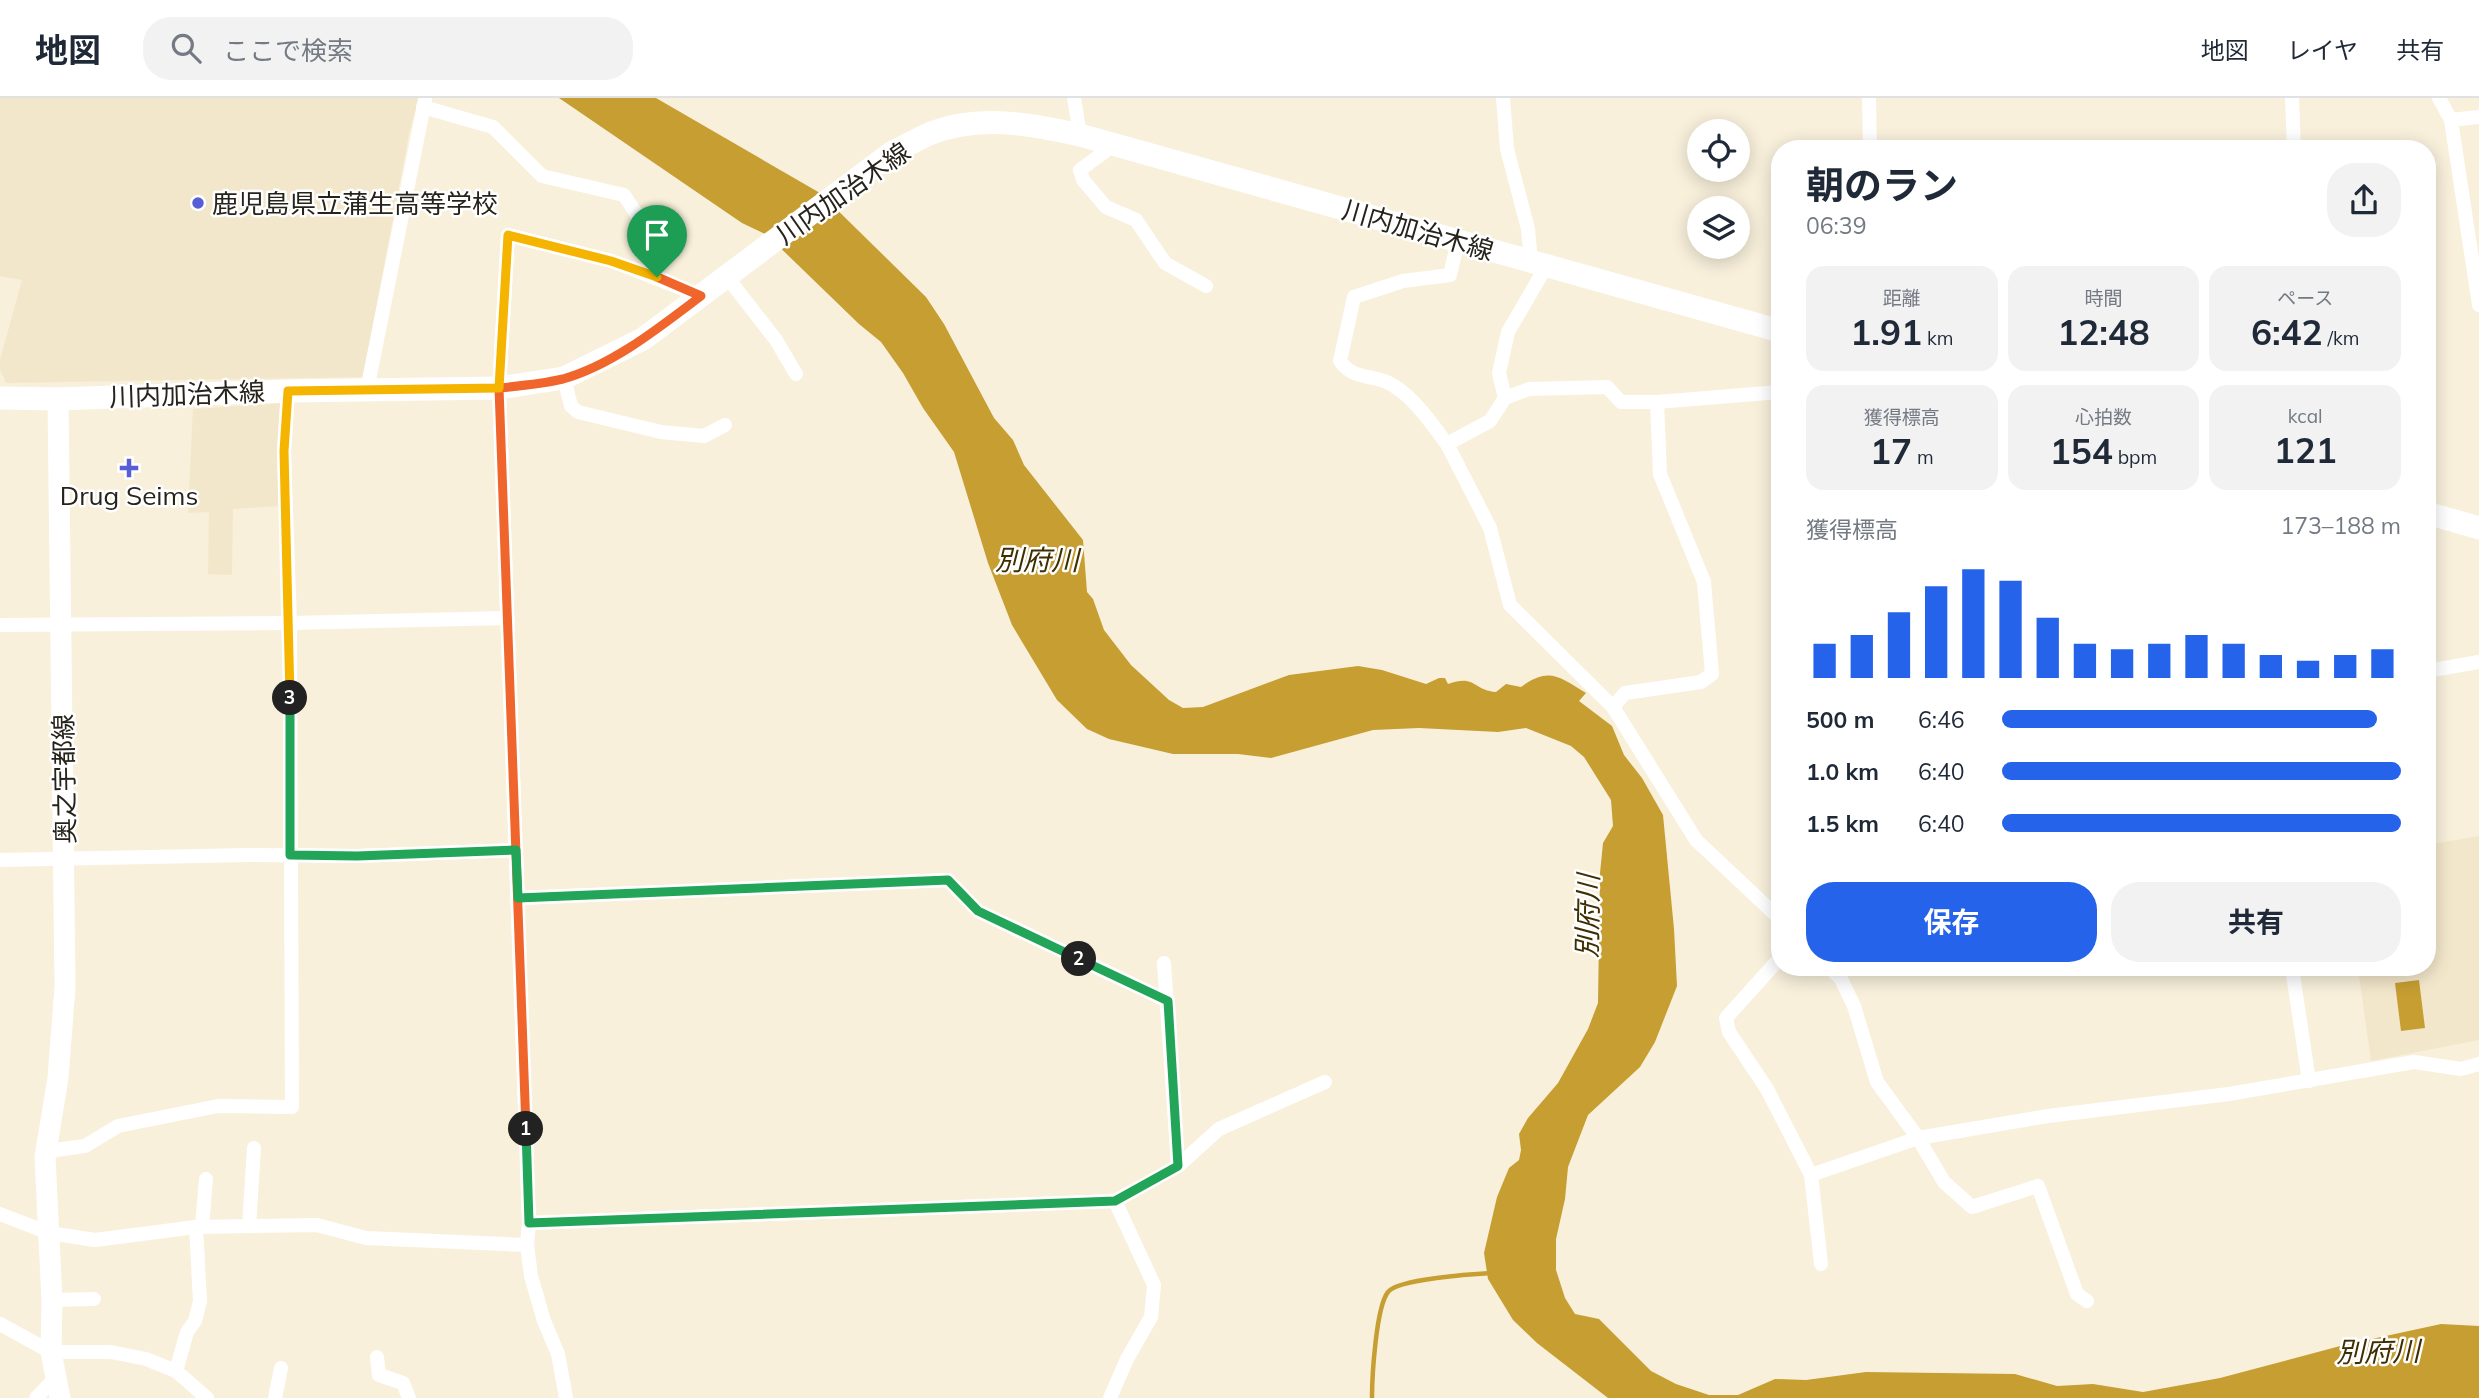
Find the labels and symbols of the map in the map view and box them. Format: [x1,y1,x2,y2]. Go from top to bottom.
street label: 川内加治木線 [770,135,916,251]
place label: 鹿児島県立蒲生高等学校 [212,187,498,220]
street label: 川内加治木線 [1338,193,1498,267]
marker: 鹿児島県立蒲生高等学校 [190,195,206,211]
pin [627,205,687,277]
street label: 川内加治木線 [108,375,266,413]
marker: Drug Seims [121,460,137,476]
place label: Drug Seims [60,479,198,512]
water label: 別府川 [995,542,1082,577]
pin: 3 [272,680,308,716]
street label: 奥之宇都線 [46,714,82,844]
water label: 別府川 [1569,871,1605,958]
pin: 2 [1062,942,1096,976]
pin: 1 [508,1112,544,1146]
water label: 別府川 [2336,1333,2423,1369]

